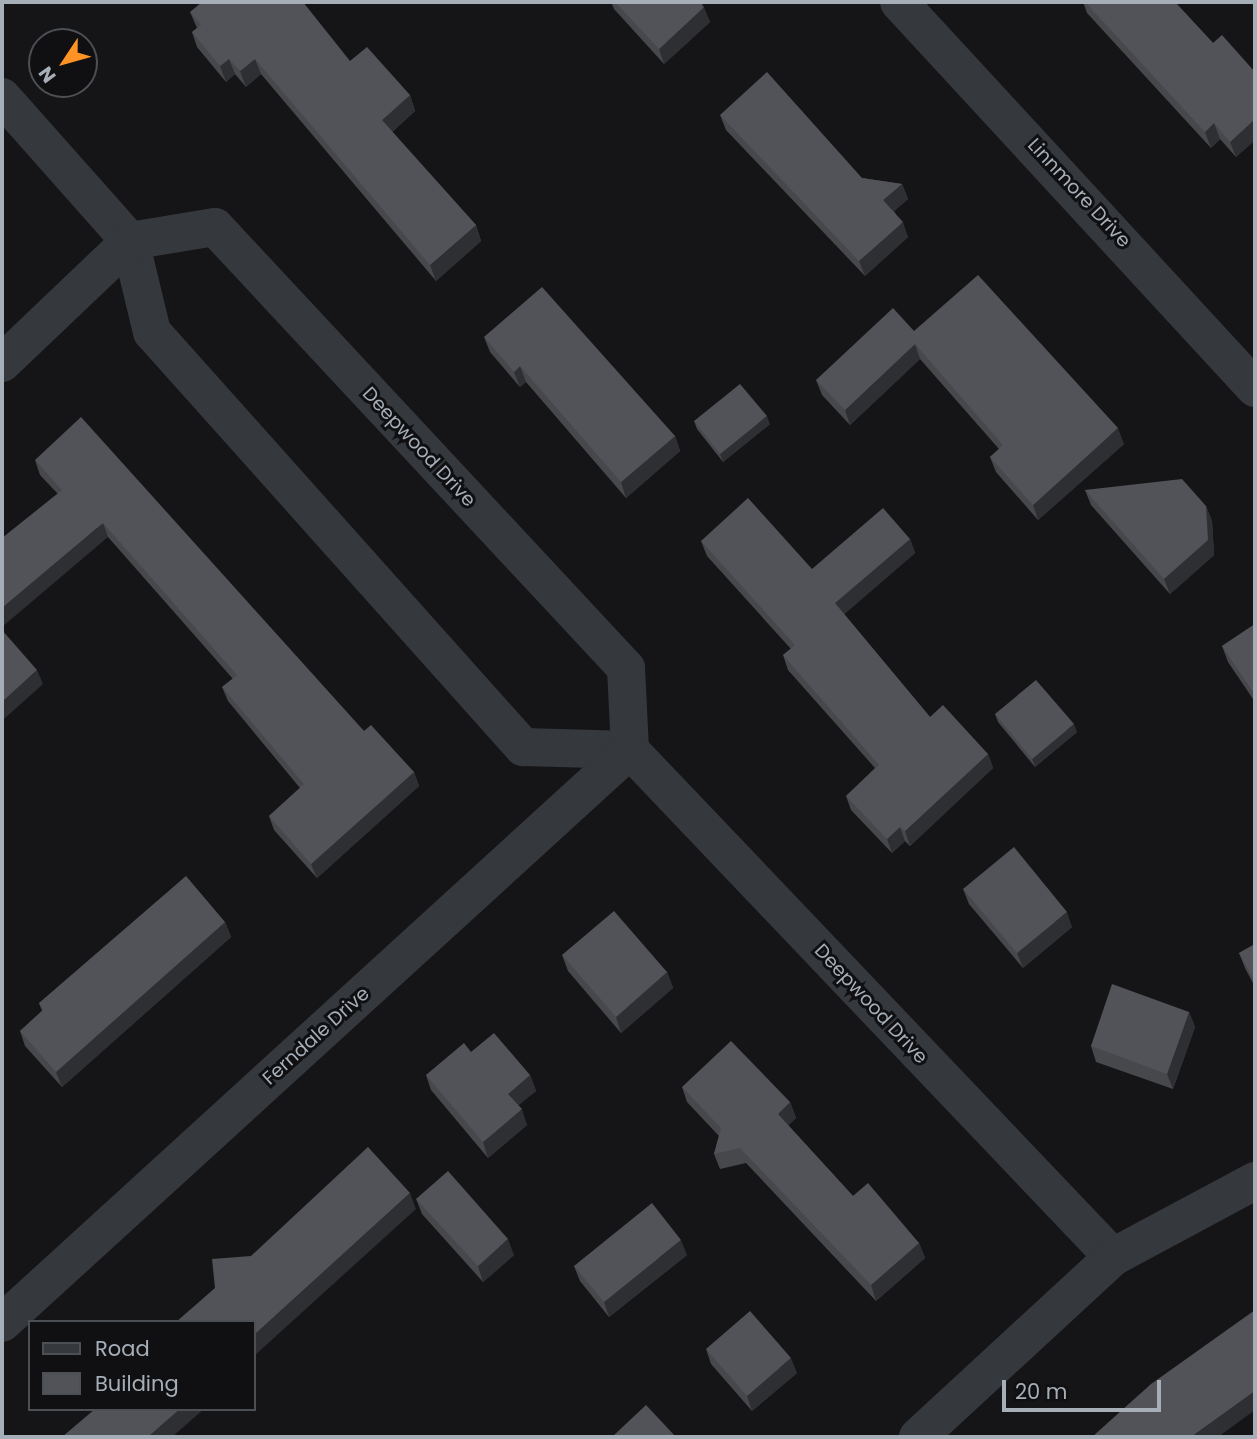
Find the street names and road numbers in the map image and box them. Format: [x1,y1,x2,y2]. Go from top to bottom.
street label: Linnmore Drive [1023,134,1135,252]
street label: Deepwood Drive [358,382,480,512]
street label: Deepwood Drive [810,939,932,1069]
street label: Ferndale Drive [258,982,374,1090]

